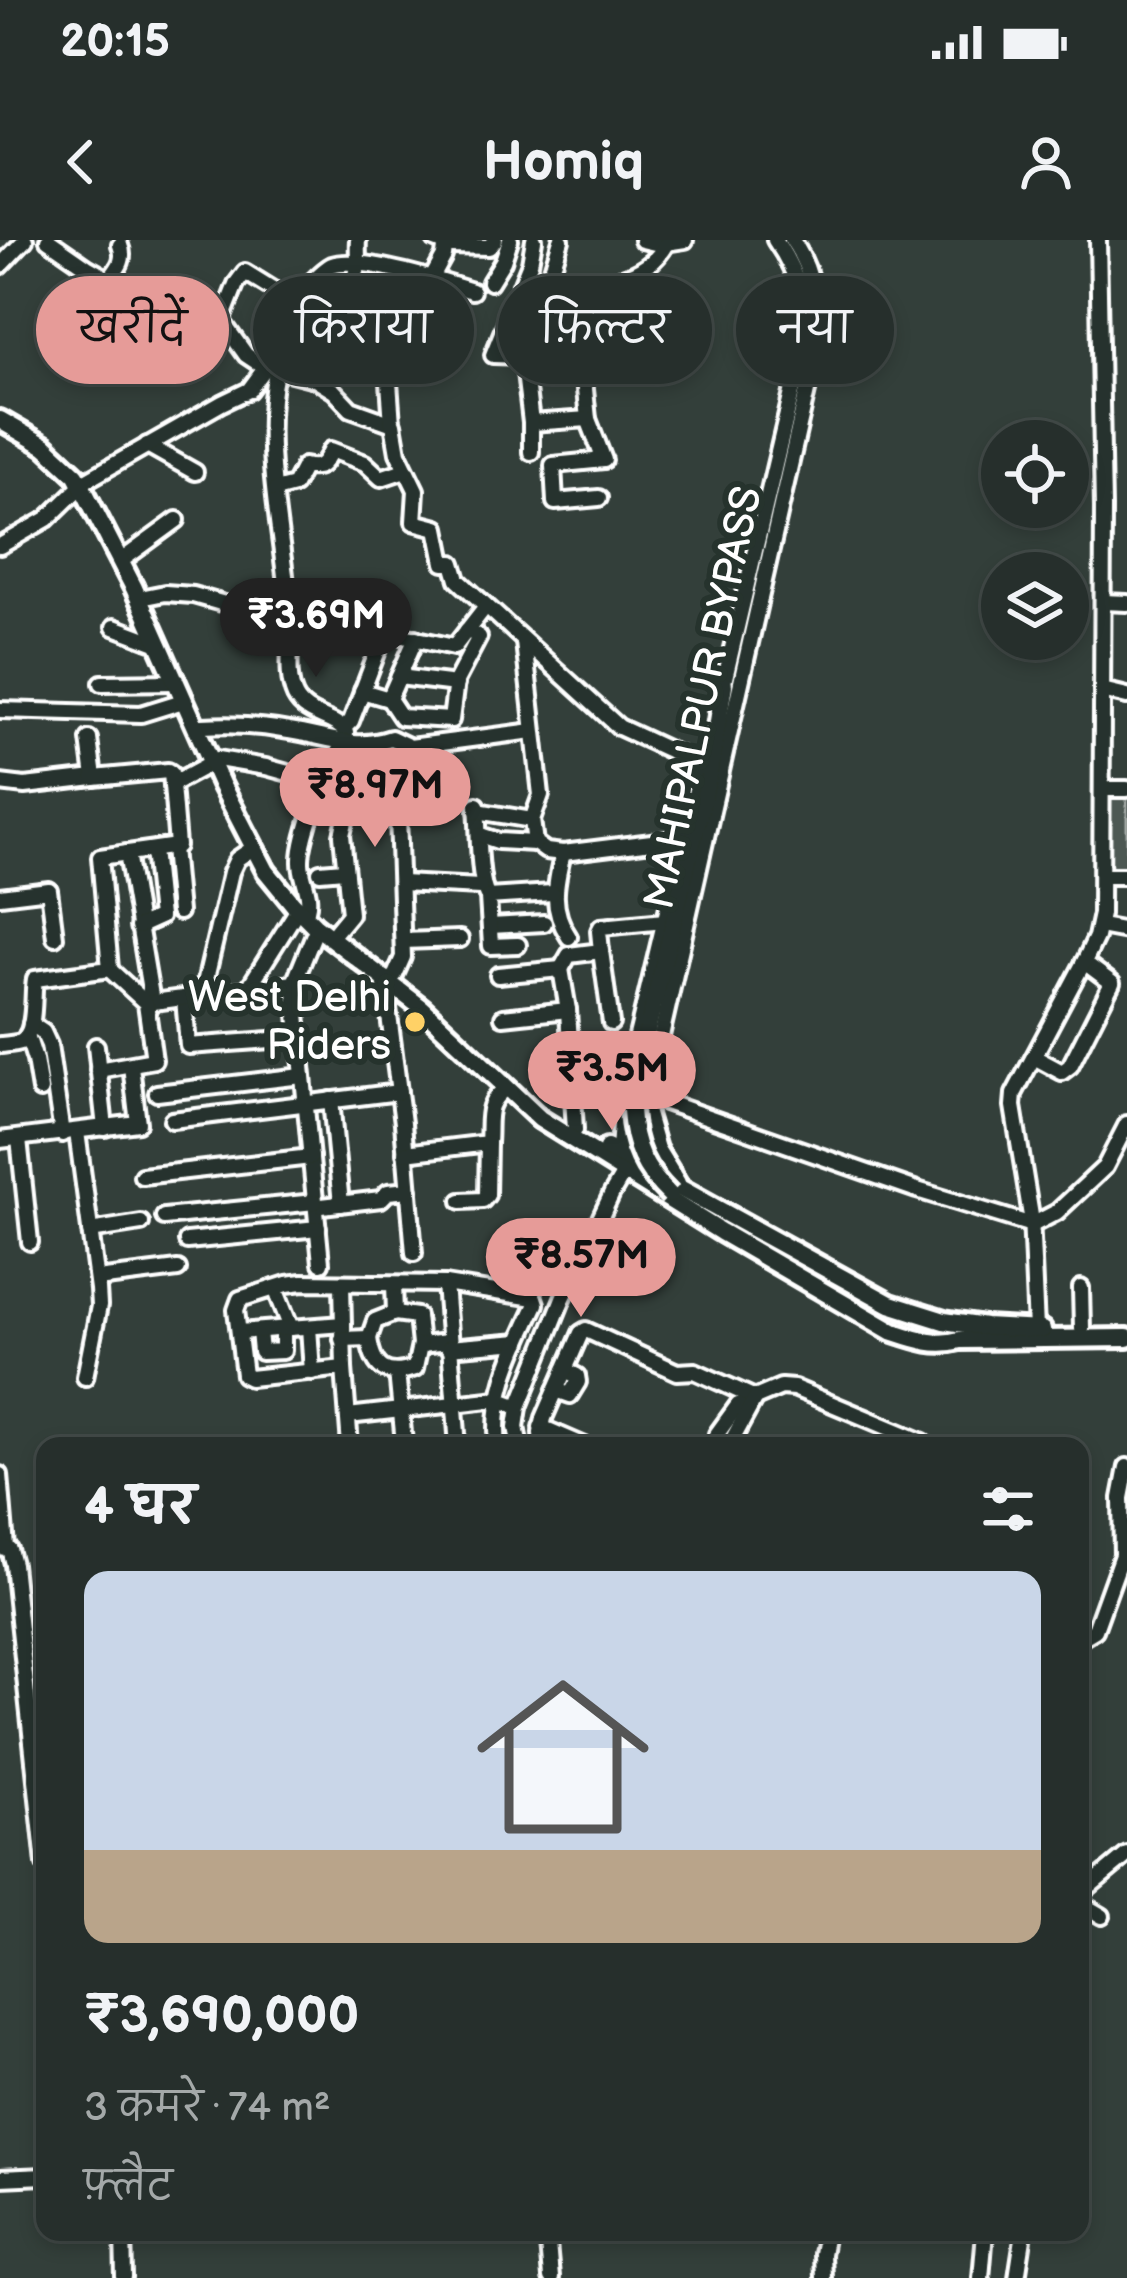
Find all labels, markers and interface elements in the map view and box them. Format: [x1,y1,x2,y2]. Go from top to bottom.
text: 20:15 [60,15,170,70]
icon: back [48,129,114,195]
icon: person [1013,129,1079,195]
text: Homiq [483,130,644,195]
chip: खरीदें [36,276,229,384]
chip: किराया [253,276,474,384]
chip: फ़िल्टर [498,276,712,384]
chip: नया [736,276,894,384]
map controls [981,420,1089,660]
button: locate [981,420,1089,528]
street label: MAHIPALPUR BYPASS [634,482,774,914]
button: layers [981,552,1089,660]
pin: ₹3.69M [218,578,414,680]
text: ₹3.69M [247,593,385,640]
pin: ₹8.97M [277,748,473,850]
text: ₹8.97M [307,763,443,810]
place label: West Delhi Riders [188,973,391,1072]
marker: West Delhi Riders [402,1009,428,1035]
pin: ₹3.5M [528,1031,696,1133]
text: ₹3.5M [555,1046,669,1093]
pin: ₹8.57M [483,1218,679,1320]
text: ₹8.57M [513,1233,649,1280]
icon: filters [975,1476,1041,1542]
text: 4 घर [84,1477,196,1538]
icon: home [455,1649,671,1865]
text: ₹3,690,000 [84,1986,359,2047]
text: 3 कमरे · 74 m² [84,2085,331,2132]
text: फ़्लैट [84,2164,173,2211]

